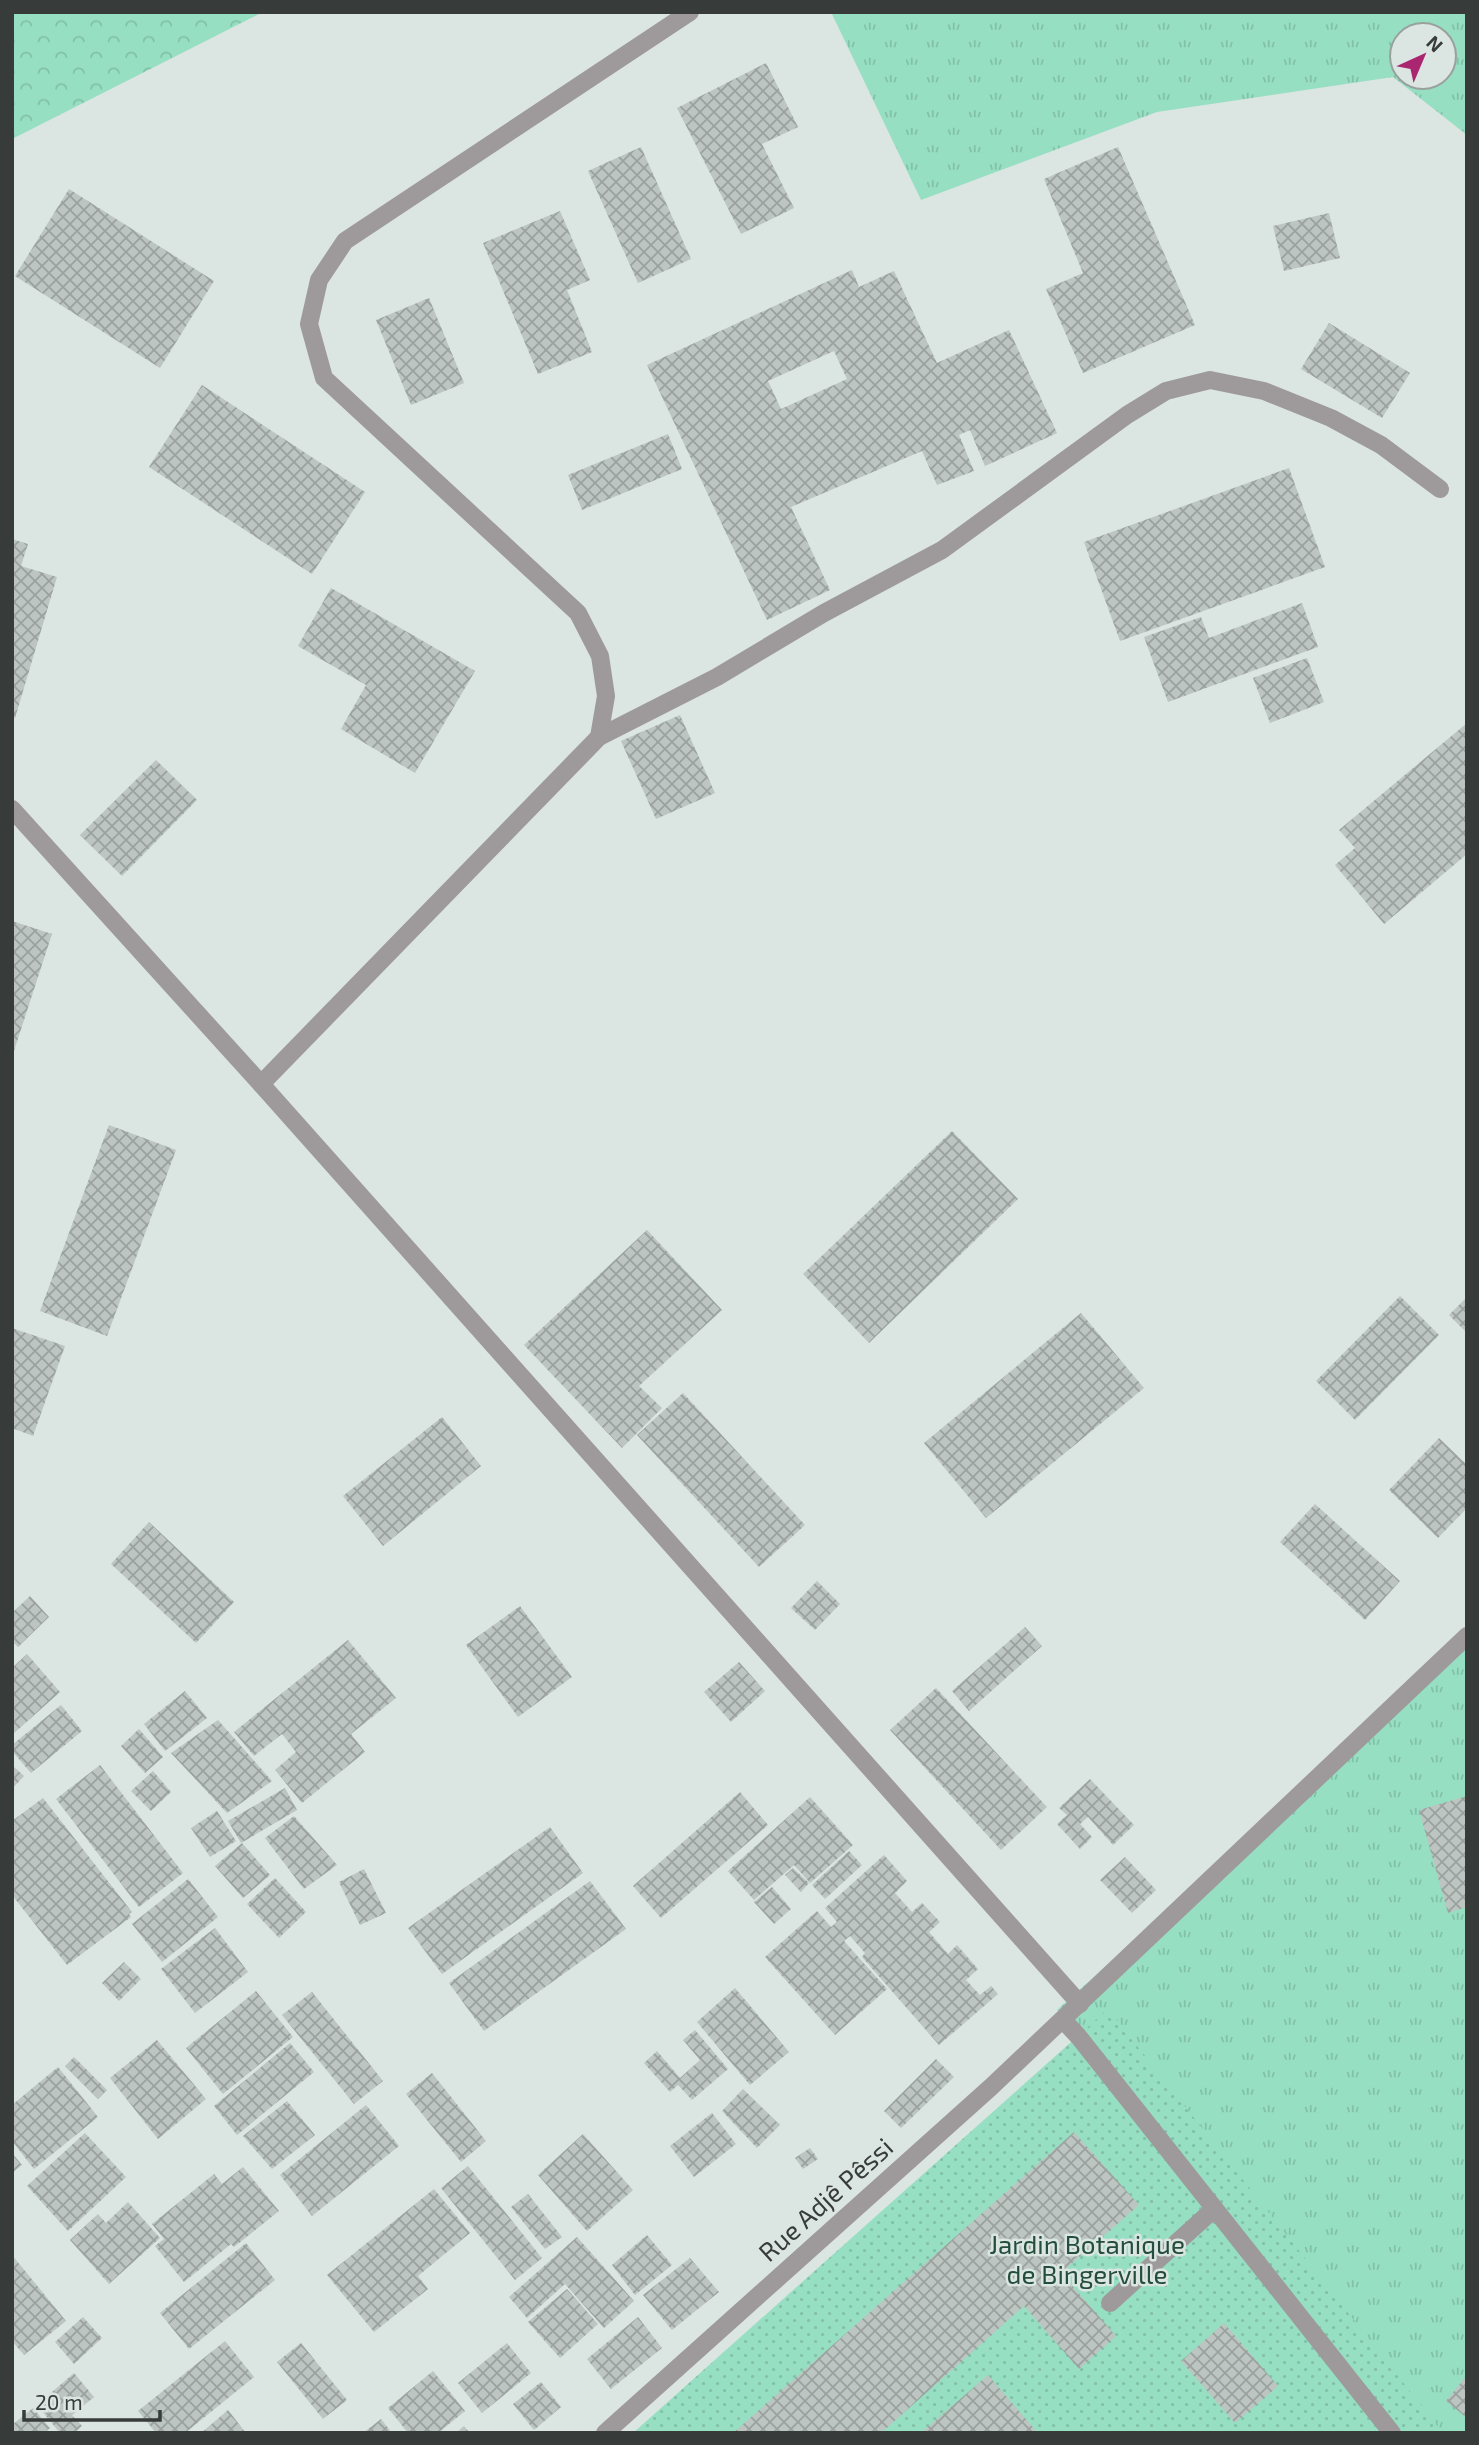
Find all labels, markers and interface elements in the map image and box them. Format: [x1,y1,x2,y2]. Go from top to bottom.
north arrow [1388,21,1458,91]
text: N [1422,30,1448,56]
street label: Rue Adjê Pêssi [752,2131,898,2267]
park label: Jardin Botanique de Bingerville [989,2228,1185,2289]
scale bar [24,2378,161,2422]
text: 20 m [35,2389,83,2414]

